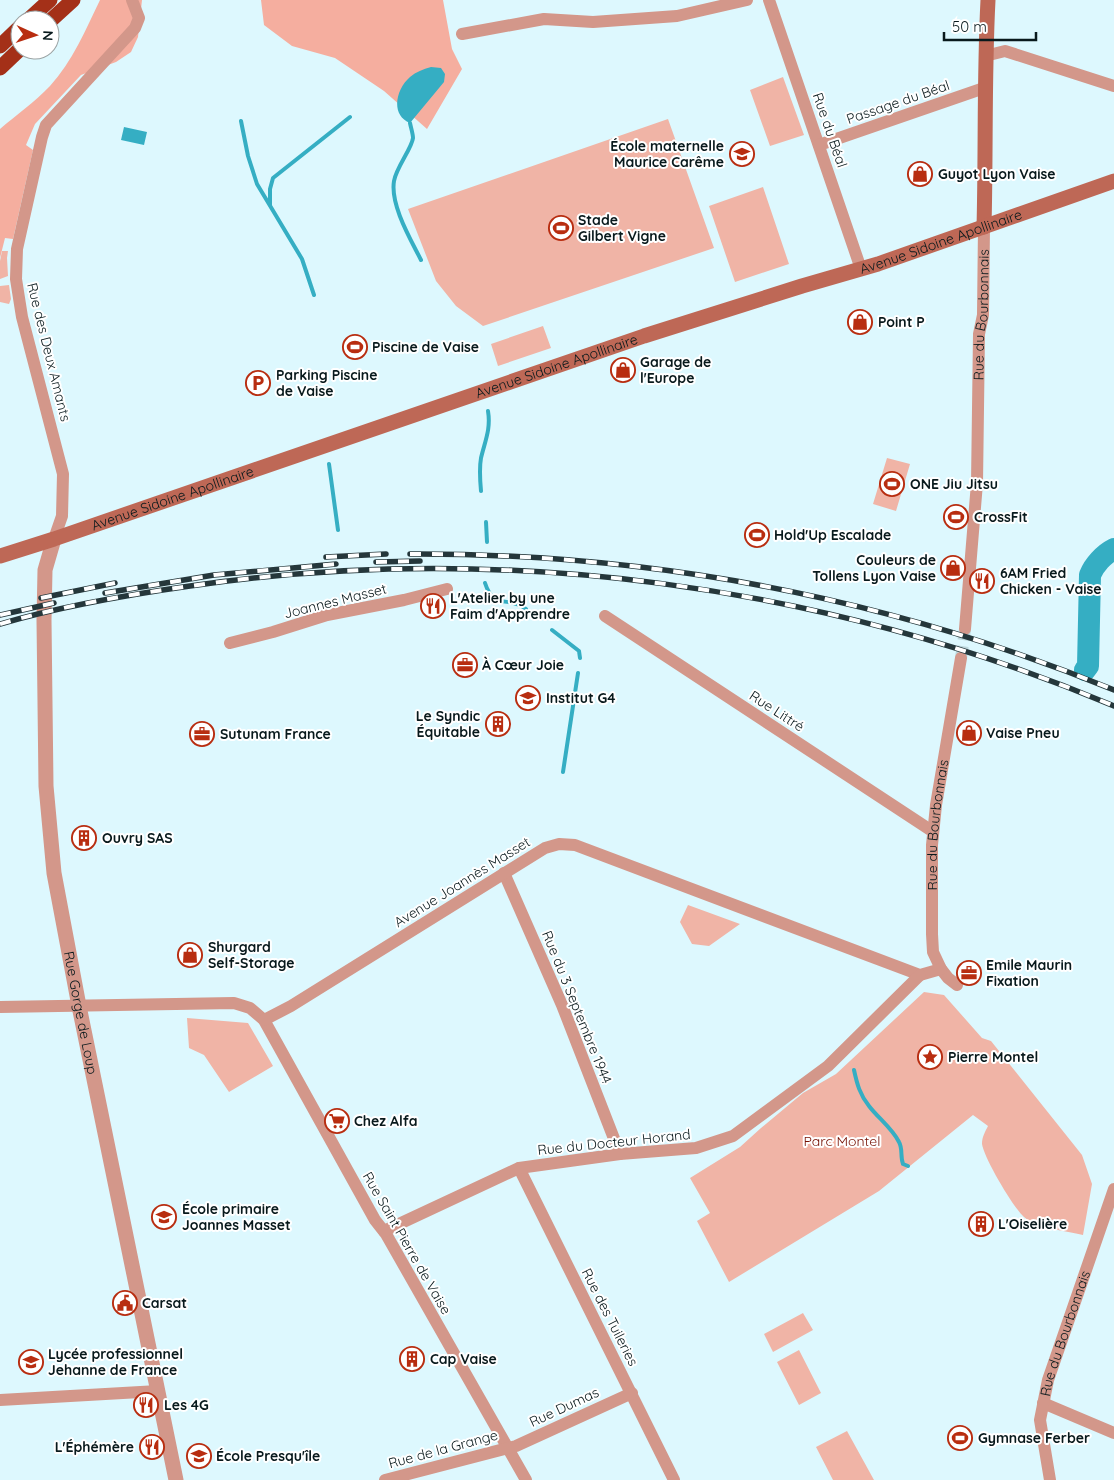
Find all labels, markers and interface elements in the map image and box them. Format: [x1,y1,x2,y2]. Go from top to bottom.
north arrow [10,10,60,60]
scale bar [944,10,1036,42]
text: 50 m [952,17,987,36]
text: N [39,30,57,41]
street label: Passage du Béal [844,76,952,128]
street label: Rue du Béal [809,90,851,170]
place label: École maternelle Maurice Carême [610,137,724,171]
school or university icon: École maternelle Maurice Carême [729,141,755,167]
shop icon: Guyot Lyon Vaise [907,161,933,187]
place label: Guyot Lyon Vaise [938,165,1056,183]
street label: Avenue Sidoine Apollinaire [858,205,1024,278]
place label: Stade Gilbert Vigne [578,211,666,245]
sports icon: Stade Gilbert Vigne [548,215,574,241]
street label: Rue du Bourbonnais [969,249,993,380]
street label: Rue des Deux Amants [23,281,75,423]
shop icon: Point P [847,309,873,335]
place label: Point P [878,313,925,331]
street label: Avenue Sidoine Apollinaire [473,330,640,402]
sports icon: Piscine de Vaise [342,334,368,360]
place label: Piscine de Vaise [372,338,479,356]
place label: Garage de l'Europe [640,353,711,387]
shop icon: Garage de l'Europe [610,357,636,383]
place label: Parking Piscine de Vaise [276,366,377,400]
parking icon: Parking Piscine de Vaise [245,370,271,396]
street label: Avenue Sidoine Apollinaire [89,462,256,534]
sports icon: ONE Jiu Jitsu [879,471,905,497]
place label: ONE Jiu Jitsu [910,475,998,493]
sports icon: CrossFit [943,504,969,530]
place label: CrossFit [974,508,1028,526]
sports icon: Hold'Up Escalade [744,522,770,548]
place label: Hold'Up Escalade [774,526,891,544]
place label: Couleurs de Tollens Lyon Vaise [812,551,936,585]
shop icon: Couleurs de Tollens Lyon Vaise [940,555,966,581]
place label: 6AM Fried Chicken - Vaise [1000,564,1102,598]
restaurant icon: 6AM Fried Chicken - Vaise [969,568,995,594]
street label: Joannes Masset [282,579,388,622]
place label: L'Atelier by une Faim d'Apprendre [450,589,570,623]
restaurant icon: L'Atelier by une Faim d'Apprendre [420,593,446,619]
office icon: À Cœur Joie [452,652,478,678]
place label: À Cœur Joie [482,656,564,674]
school or university icon: Institut G4 [515,685,541,711]
street label: Rue Littré [746,687,808,735]
place label: Institut G4 [546,689,616,707]
place label: Le Syndic Équitable [416,707,480,741]
building icon: Le Syndic Équitable [485,711,511,737]
shop icon: Vaise Pneu [956,720,982,746]
office icon: Sutunam France [189,721,215,747]
place label: Vaise Pneu [986,724,1060,742]
place label: Sutunam France [220,725,331,743]
street label: Rue du Bourbonnais [923,758,953,890]
building icon: Ouvry SAS [71,825,97,851]
place label: Ouvry SAS [102,829,173,847]
street label: Avenue Joannès Masset [391,833,534,931]
street label: Rue du 3 Septembre 1944 [538,928,616,1086]
place label: Shurgard Self-Storage [208,938,294,972]
shop icon: Shurgard Self-Storage [177,942,203,968]
street label: Rue Gorge de Loup [60,950,102,1076]
place label: Emile Maurin Fixation [986,956,1072,990]
office icon: Emile Maurin Fixation [956,960,982,986]
place icon: Pierre Montel [917,1044,943,1070]
place label: Pierre Montel [948,1048,1038,1066]
supermarket icon: Chez Alfa [324,1108,350,1134]
place label: Chez Alfa [354,1112,418,1130]
street label: Rue du Docteur Horand [537,1125,691,1159]
park label: Parc Montel [804,1132,880,1150]
street label: Rue Saint Pierre de Vaise [359,1168,455,1318]
place label: École primaire Joannes Masset [182,1200,291,1234]
school or university icon: École primaire Joannes Masset [151,1204,177,1230]
building icon: L'Oiselière [968,1211,994,1237]
place label: L'Oiselière [998,1215,1067,1233]
street label: Rue des Tuileries [578,1265,642,1369]
street label: Rue du Bourbonnais [1036,1268,1094,1398]
public building icon: Carsat [112,1290,138,1316]
place label: Carsat [142,1294,187,1312]
place label: Lycée professionnel Jehanne de France [48,1345,183,1379]
building icon: Cap Vaise [399,1346,425,1372]
school or university icon: Lycée professionnel Jehanne de France [18,1349,44,1375]
place label: Cap Vaise [430,1350,497,1368]
street label: Rue Dumas [526,1383,602,1431]
restaurant icon: Les 4G [133,1392,159,1418]
place label: Les 4G [164,1396,209,1414]
sports icon: Gymnase Ferber [947,1425,973,1451]
street label: Rue de la Grange [386,1426,500,1472]
place label: Gymnase Ferber [978,1429,1090,1447]
restaurant icon: L'Éphémère [139,1434,165,1460]
place label: L'Éphémère [55,1438,134,1456]
school or university icon: École Presqu'île [186,1443,212,1469]
place label: École Presqu'île [216,1447,320,1465]

